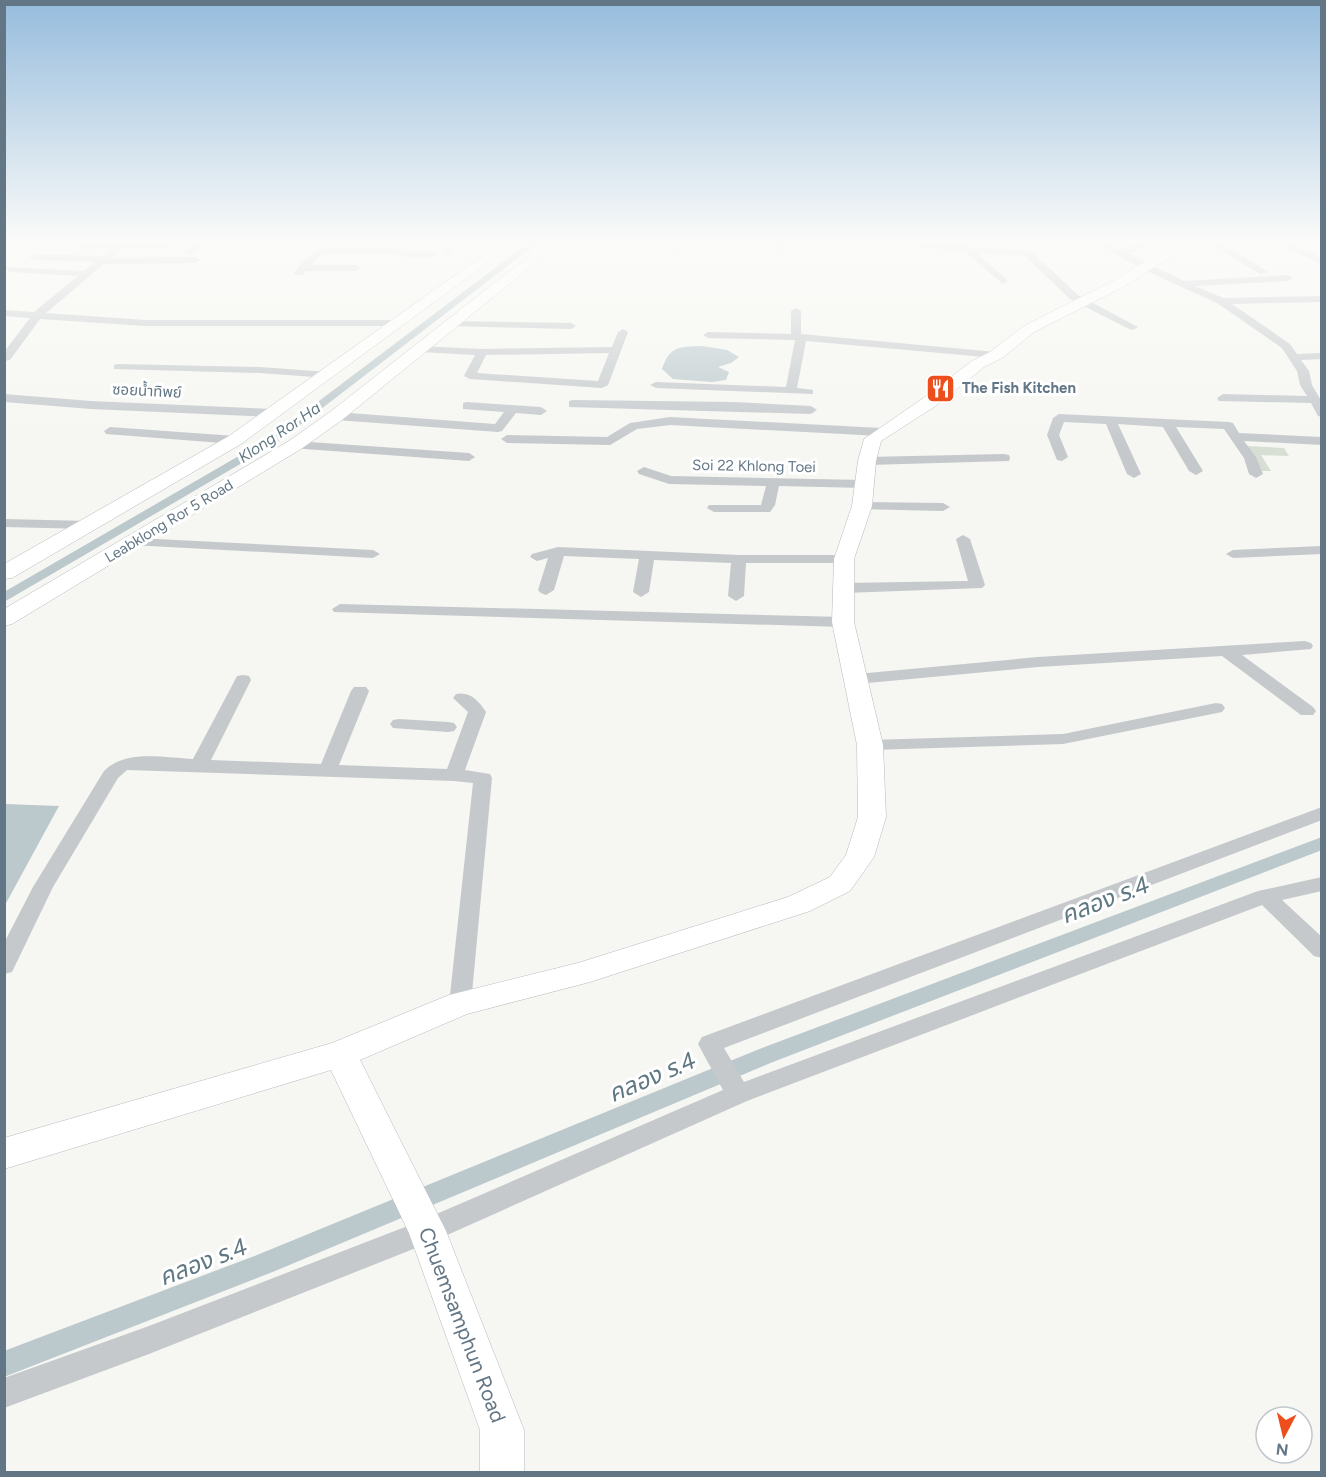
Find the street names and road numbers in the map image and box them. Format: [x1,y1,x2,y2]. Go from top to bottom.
street label: ซอยน้ำทิพย์ [112,378,182,402]
street label: Soi 22 Khlong Toei [692,456,816,476]
street label: Leabklong Ror 5 Road [102,476,236,566]
street label: Chuemsamphun Road [414,1224,511,1426]

